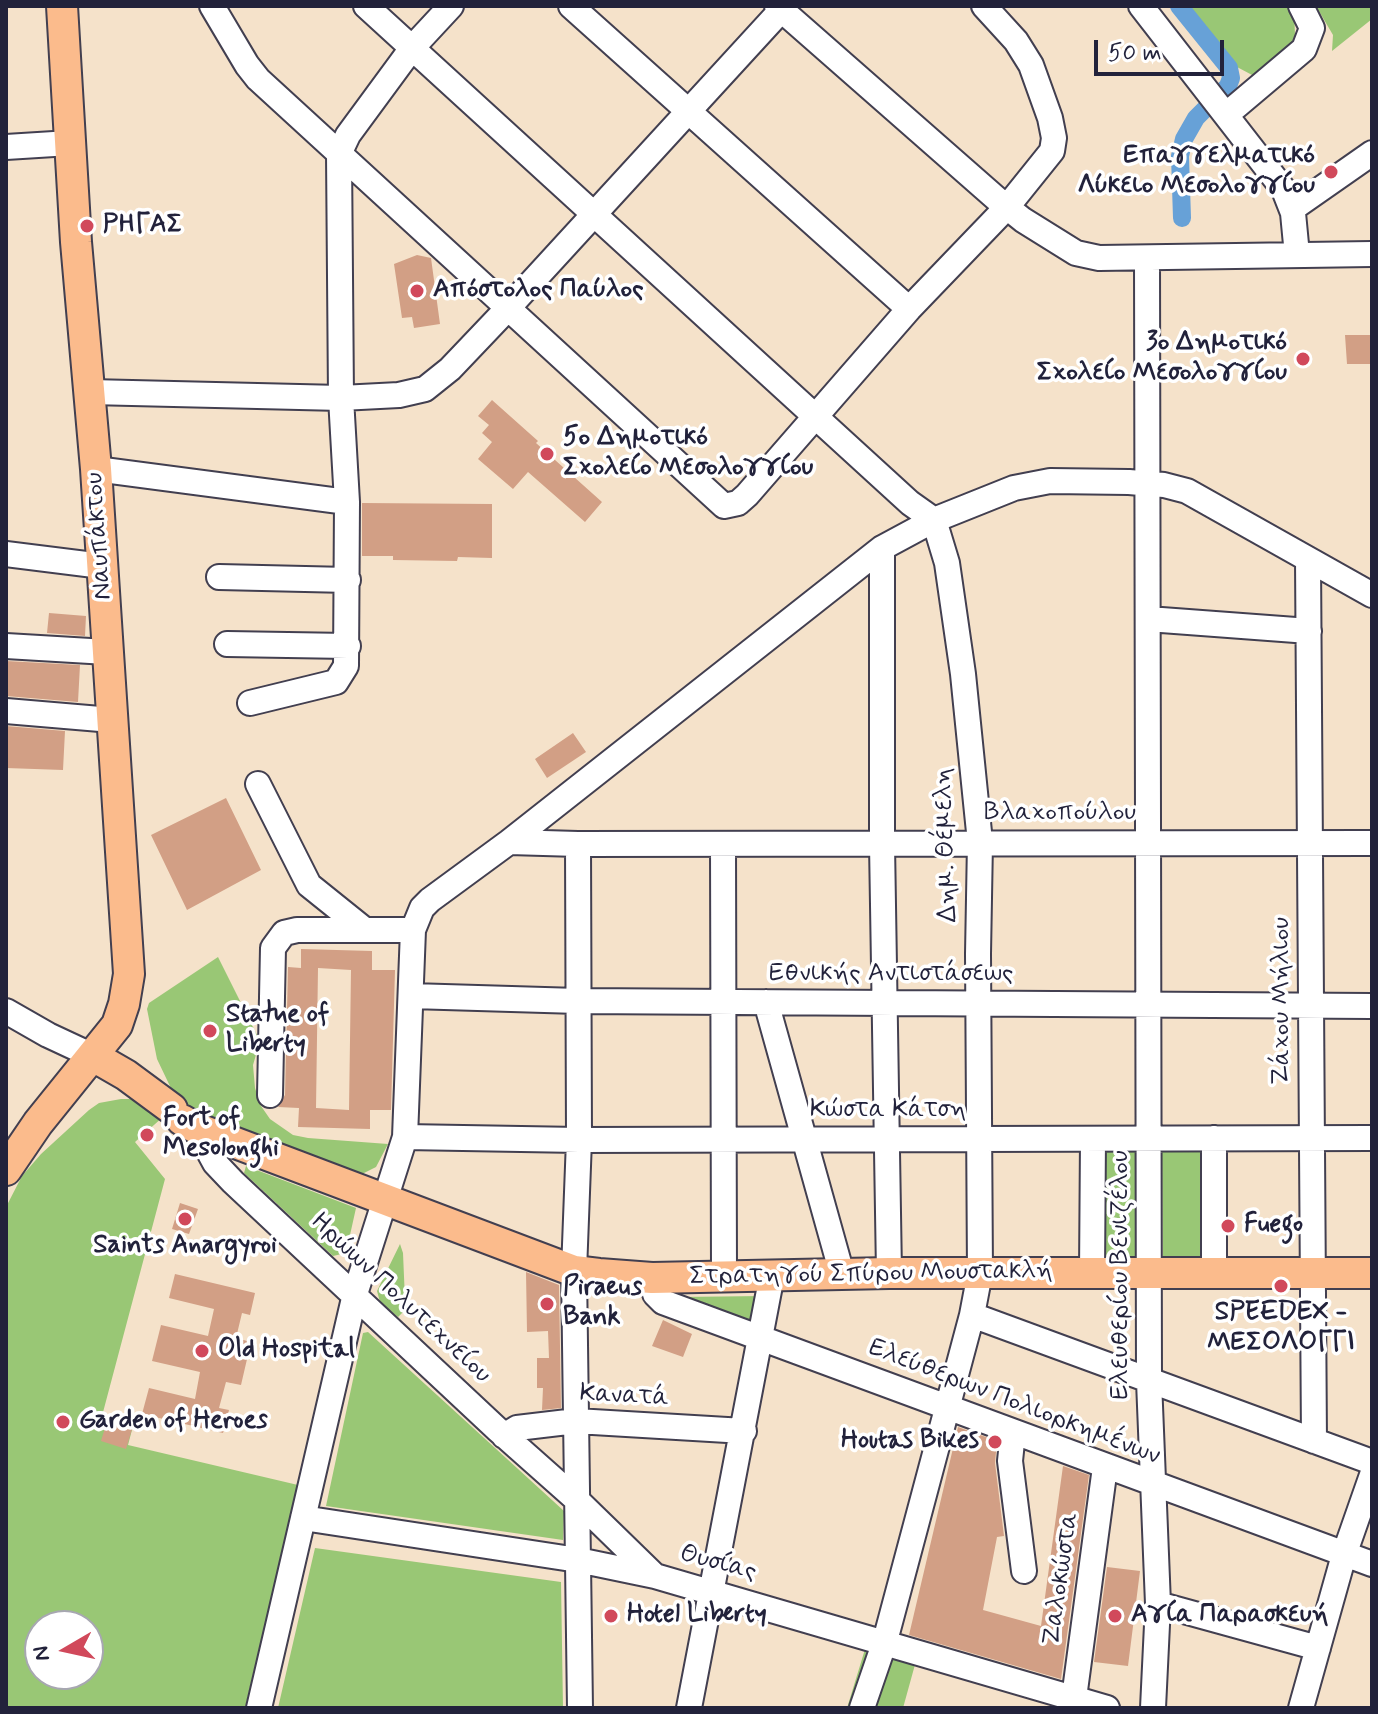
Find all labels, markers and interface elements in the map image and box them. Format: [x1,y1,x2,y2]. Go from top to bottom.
scale bar [1098,24,1228,74]
text: 50 m [1108,38,1162,69]
place label: Επαγγελματικό Λύκειο Μεσολογγίου [1078,141,1315,202]
marker: Επαγγελματικό Λύκειο Μεσολογγίου [1322,163,1340,181]
place label: ΡΗΓΑΣ [103,210,182,242]
marker: ΡΗΓΑΣ [78,217,96,235]
place label: Απόστολος Παύλος [433,275,644,307]
marker: Απόστολος Παύλος [408,282,426,300]
place label: 3ο Δημοτικό Σχολείο Μεσολογγίου [1037,328,1287,390]
marker: 3ο Δημοτικό Σχολείο Μεσολογγίου [1294,350,1312,368]
place label: 5ο Δημοτικό Σχολείο Μεσολογγίου [563,423,813,484]
marker: 5ο Δημοτικό Σχολείο Μεσολογγίου [538,445,556,463]
street label: Ναυπάκτου [80,471,120,601]
street label: Δημ. Θέμελη [929,767,965,923]
street label: Βλαχοπούλου [984,798,1136,830]
street label: Ζάχου Μήλιου [1267,917,1299,1085]
street label: Εθνικής Αντιστάσεως [769,959,1013,991]
place label: Statue of Liberty [226,1000,329,1062]
marker: Statue of Liberty [201,1022,219,1040]
street label: Κώστα Κάτση [810,1095,966,1127]
place label: Fort of Mesolonghi [163,1104,279,1166]
marker: Fort of Mesolonghi [138,1126,156,1144]
street label: Ελευθερίου Βενιζέλου [1106,1150,1138,1400]
street label: Ηρώων Πολυτεχνείου [303,1207,497,1391]
marker: Saints Anargyroi [176,1210,194,1228]
place label: Fuego [1244,1210,1303,1242]
marker: Fuego [1219,1217,1237,1235]
place label: Saints Anargyroi [93,1231,277,1263]
street label: Στρατηγού Σπύρου Μουστακλή [689,1256,1053,1294]
place label: Piraeus Bank [563,1273,642,1334]
marker: SPEEDEX - ΜΕΣΟΛΟΓΓΙ [1272,1277,1290,1295]
marker: Piraeus Bank [538,1295,556,1313]
place label: SPEEDEX - ΜΕΣΟΛΟΓΓΙ [1207,1298,1355,1360]
street label: Ελεύθερων Πολιορκημένων [864,1333,1164,1473]
place label: Old Hospital [218,1335,355,1367]
marker: Old Hospital [193,1342,211,1360]
street label: Κανατά [579,1379,669,1415]
place label: Garden of Heroes [79,1406,268,1438]
marker: Garden of Heroes [54,1413,72,1431]
place label: Houtas Bikes [841,1426,979,1458]
marker: Houtas Bikes [986,1433,1004,1451]
street label: Ζαλοκώστα [1037,1510,1087,1648]
street label: Θυσίας [676,1539,760,1589]
place label: Hotel Liberty [627,1600,767,1632]
place label: Αγία Παρασκευή [1131,1600,1329,1632]
marker: Hotel Liberty [602,1607,620,1625]
marker: Αγία Παρασκευή [1106,1607,1124,1625]
north arrow [24,1610,104,1690]
text: N [27,1644,57,1663]

